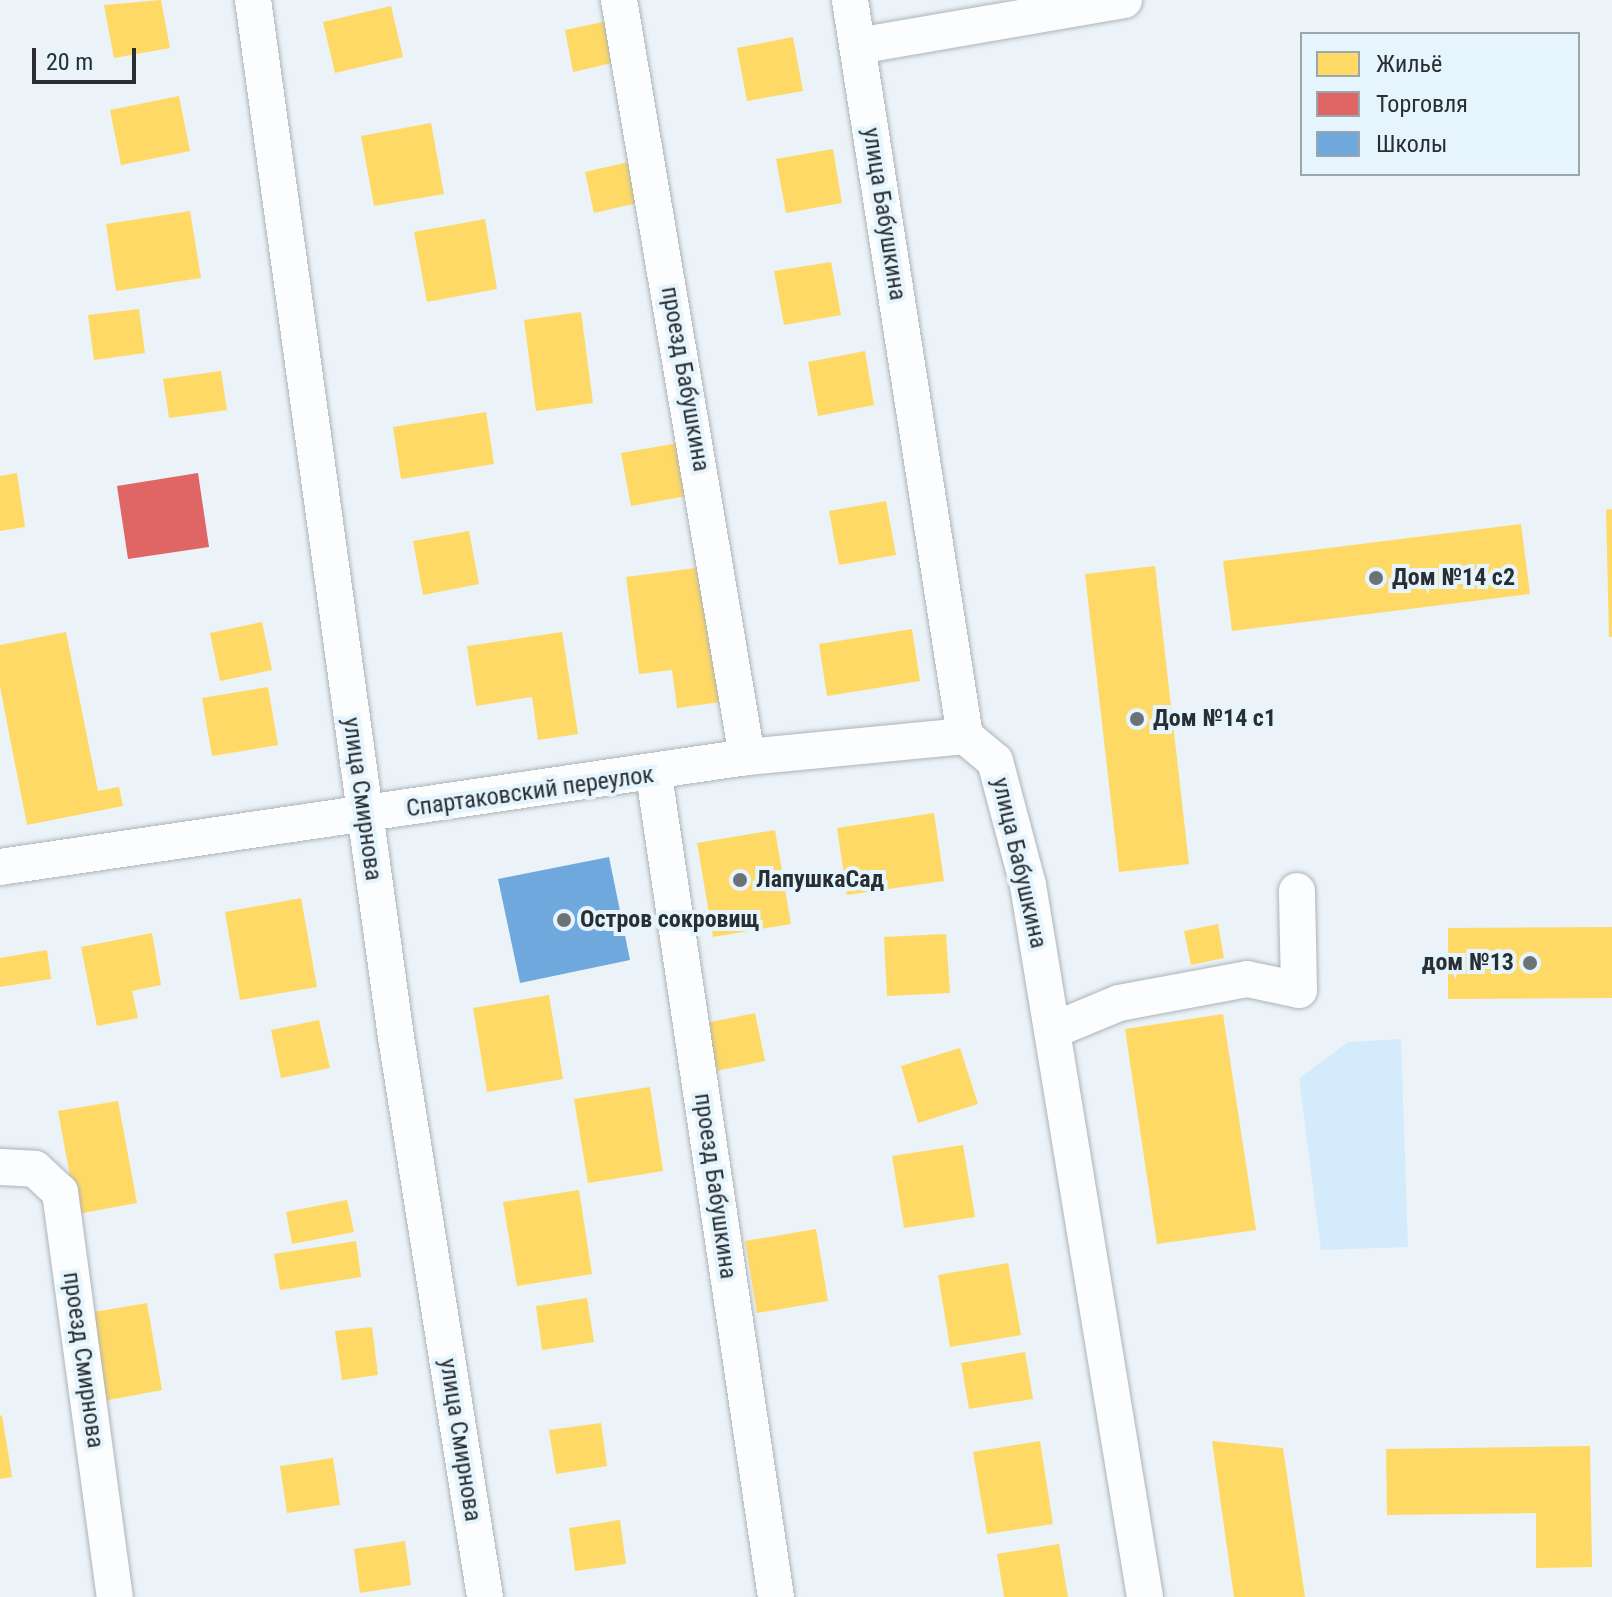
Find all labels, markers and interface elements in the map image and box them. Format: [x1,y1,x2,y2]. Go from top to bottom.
scale bar [36,32,140,82]
legend [1300,32,1580,176]
text: 20 m [46,48,93,76]
text: Жильё [1376,50,1442,78]
text: Торговля [1376,90,1468,118]
street label: улица Бабушкина [856,126,912,302]
text: Школы [1376,130,1447,158]
street label: проезд Бабушкина [655,284,715,474]
place label: Дом №14 с2 [1392,564,1515,592]
marker: Дом №14 с2 [1367,569,1385,587]
place label: Дом №14 с1 [1153,705,1276,733]
marker: Дом №14 с1 [1128,710,1146,728]
street label: улица Смирнова [336,716,388,882]
street label: Спартаковский переулок [404,760,656,824]
street label: улица Бабушкина [985,775,1053,951]
place label: ЛапушкаСад [756,866,884,894]
marker: ЛапушкаСад [731,871,749,889]
place label: Остров сокровищ [580,906,760,934]
marker: Остров сокровищ [555,911,573,929]
place label: дом №13 [1422,949,1514,977]
marker: дом №13 [1521,954,1539,972]
street label: проезд Бабушкина [688,1091,742,1281]
street label: проезд Смирнова [56,1270,110,1450]
street label: улица Смирнова [433,1356,487,1524]

